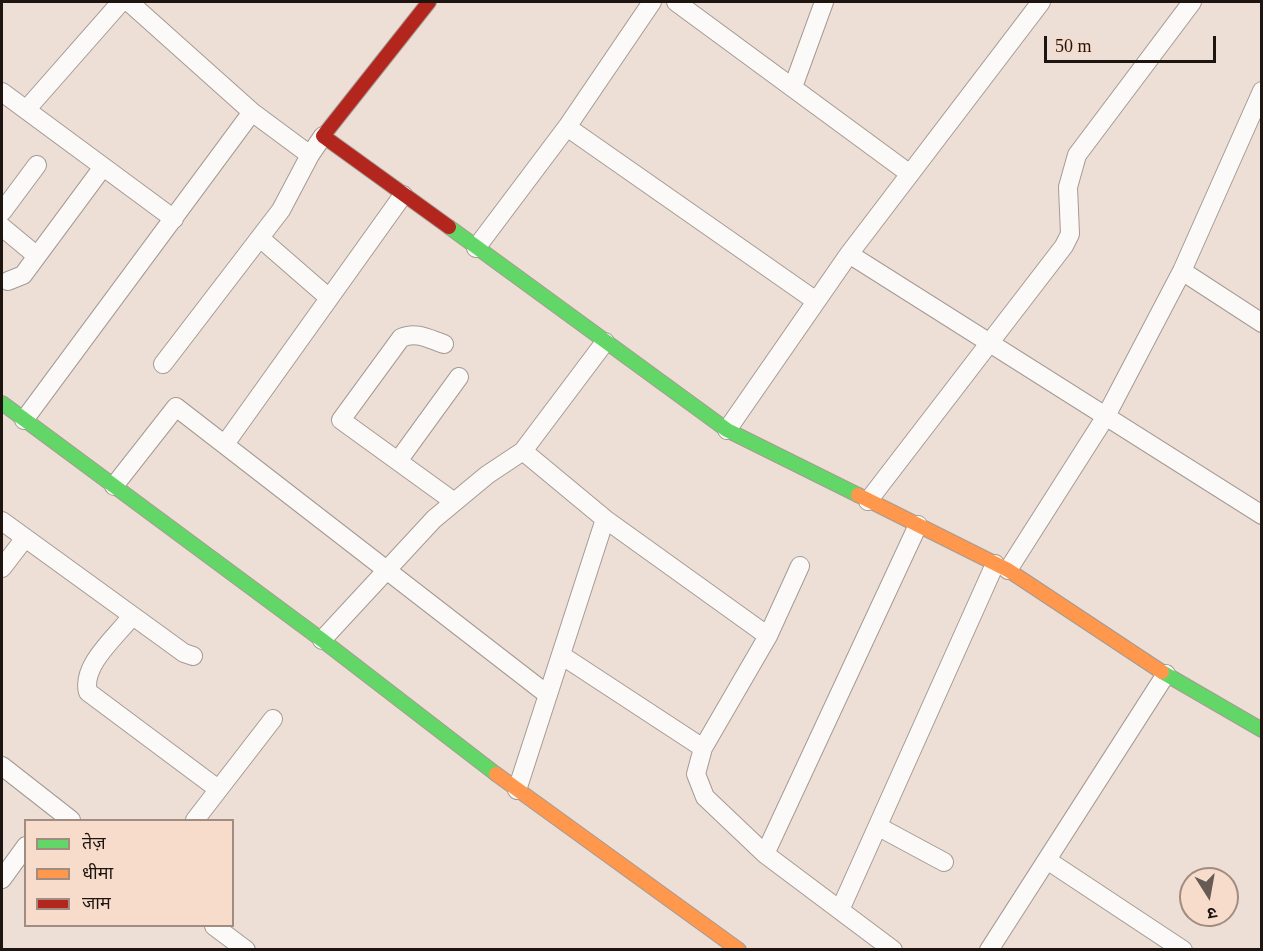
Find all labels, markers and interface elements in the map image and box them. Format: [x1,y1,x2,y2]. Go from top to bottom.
scale bar [1047,24,1220,62]
text: 50 m [1055,36,1092,56]
legend [24,819,234,927]
text: तेज़ [82,833,106,853]
text: धीमा [82,863,113,883]
north arrow [1179,867,1239,927]
text: जाम [82,893,111,913]
text: उ [1206,904,1218,922]

